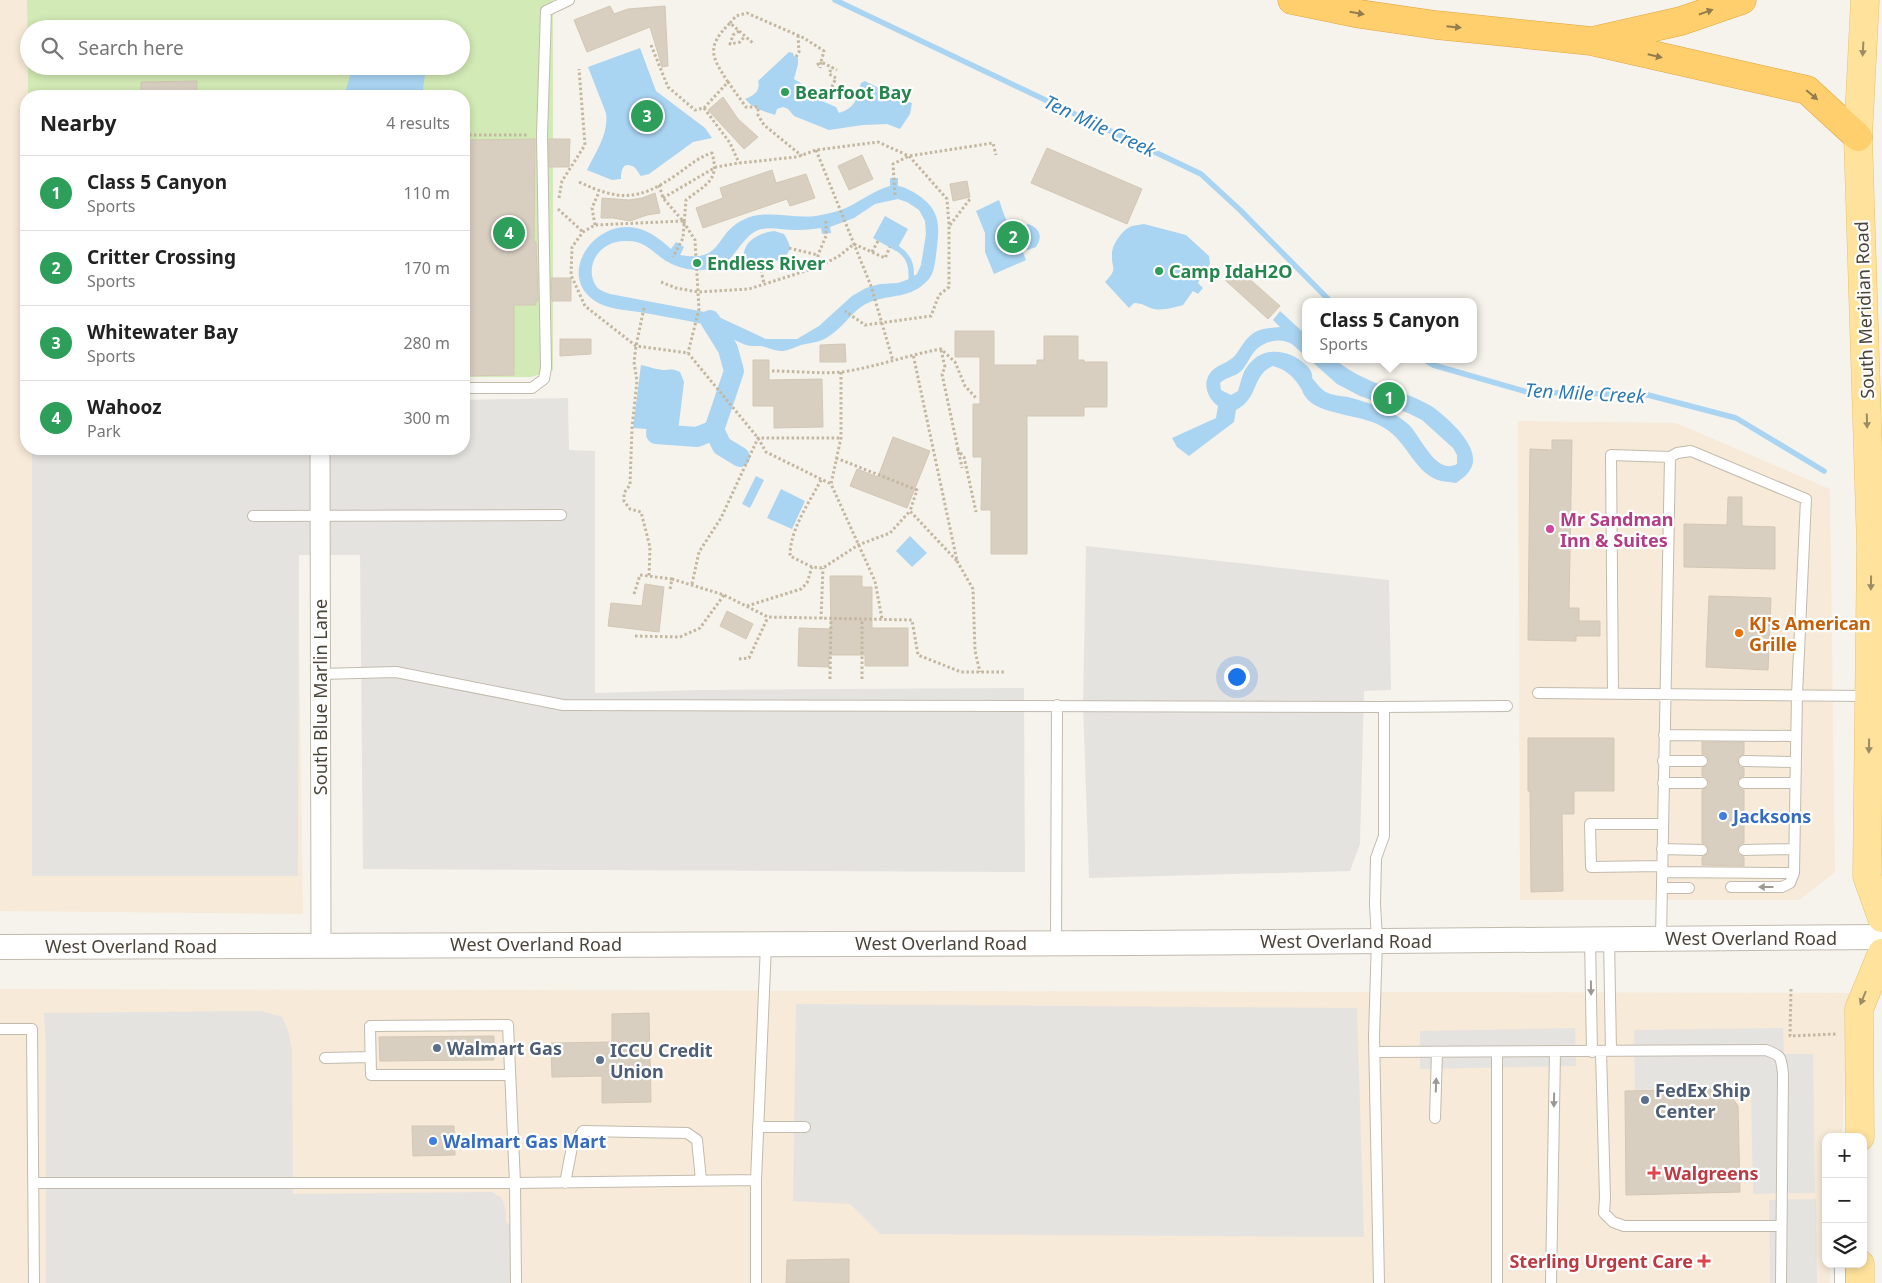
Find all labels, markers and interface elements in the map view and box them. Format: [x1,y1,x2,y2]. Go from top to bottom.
one-way arrow [1699,8,1714,16]
one-way arrow [1350,10,1366,18]
search box [20,20,470,75]
one-way arrow [1446,23,1462,31]
icon: search [38,34,66,62]
text: Search here [78,35,184,61]
one-way arrow [1858,41,1866,57]
one-way arrow [1648,52,1663,60]
place label: Bearfoot Bay [795,80,912,104]
marker: Bearfoot Bay [779,86,791,98]
water label: Ten Mile Creek [1040,89,1161,163]
one-way arrow [1805,90,1818,101]
pin: 3 [631,97,663,135]
text: Nearby [40,109,116,137]
text: 4 results [386,112,450,134]
text: Class 5 Canyon [87,169,227,195]
text: 1 [51,182,61,204]
text: 110 m [403,182,450,204]
text: Sports [87,195,135,217]
pin: 4 [493,214,525,252]
pin: 2 [997,218,1029,256]
street label: South Meridian Road [1849,221,1879,399]
text: Critter Crossing [87,244,236,270]
place label: Endless River [707,251,825,275]
text: 2 [51,257,61,279]
text: 170 m [403,257,450,279]
marker: Endless River [691,257,703,269]
place label: Camp IdaH2O [1169,259,1292,283]
marker: Camp IdaH2O [1153,265,1165,277]
text: Sports [87,270,135,292]
popup [1302,298,1477,363]
text: Class 5 Canyon [1319,307,1460,333]
text: Whitewater Bay [87,319,238,345]
text: 3 [51,332,61,354]
text: 280 m [403,332,450,354]
text: Sports [1319,333,1368,355]
text: Sports [87,345,135,367]
water label: Ten Mile Creek [1524,377,1646,409]
pin: 1 [1373,379,1405,417]
text: Wahooz [87,394,162,420]
text: 4 [51,407,61,429]
text: 300 m [403,407,450,429]
one-way arrow [1864,413,1872,429]
text: Park [87,420,121,442]
place label: Mr Sandman Inn & Suites [1560,507,1674,552]
marker: Mr Sandman Inn & Suites [1544,523,1556,535]
one-way arrow [1867,576,1875,592]
street label: South Blue Marlin Lane [308,599,332,795]
place label: KJ's American Grille [1749,611,1871,656]
marker: KJ's American Grille [1733,627,1745,639]
your location [1224,664,1250,690]
one-way arrow [1865,738,1873,754]
place label: Jacksons [1731,804,1811,828]
marker: Jacksons [1717,810,1729,822]
one-way arrow [1758,883,1774,891]
street label: West Overland Road [1665,926,1837,950]
street label: West Overland Road [1260,929,1432,953]
street label: West Overland Road [855,931,1027,955]
street label: West Overland Road [450,932,622,956]
street label: West Overland Road [45,934,217,958]
one-way arrow [1587,980,1595,996]
one-way arrow [1859,991,1867,1005]
place label: Walmart Gas [447,1036,562,1060]
place label: ICCU Credit Union [610,1038,713,1083]
marker: Walmart Gas [431,1042,443,1054]
marker: ICCU Credit Union [594,1054,606,1066]
one-way arrow [1432,1076,1440,1092]
place label: FedEx Ship Center [1655,1078,1751,1123]
one-way arrow [1550,1092,1558,1108]
marker: FedEx Ship Center [1639,1094,1651,1106]
place label: Walmart Gas Mart [443,1129,606,1153]
map controls [1822,1133,1867,1268]
button: + [1822,1133,1867,1178]
marker: Walmart Gas Mart [427,1135,439,1147]
place label: Walgreens [1664,1161,1758,1185]
marker: Walgreens [1648,1167,1660,1179]
button: − [1822,1178,1867,1223]
button: layers [1822,1223,1867,1268]
place label: Sterling Urgent Care [1509,1249,1693,1273]
marker: Sterling Urgent Care [1697,1254,1711,1268]

